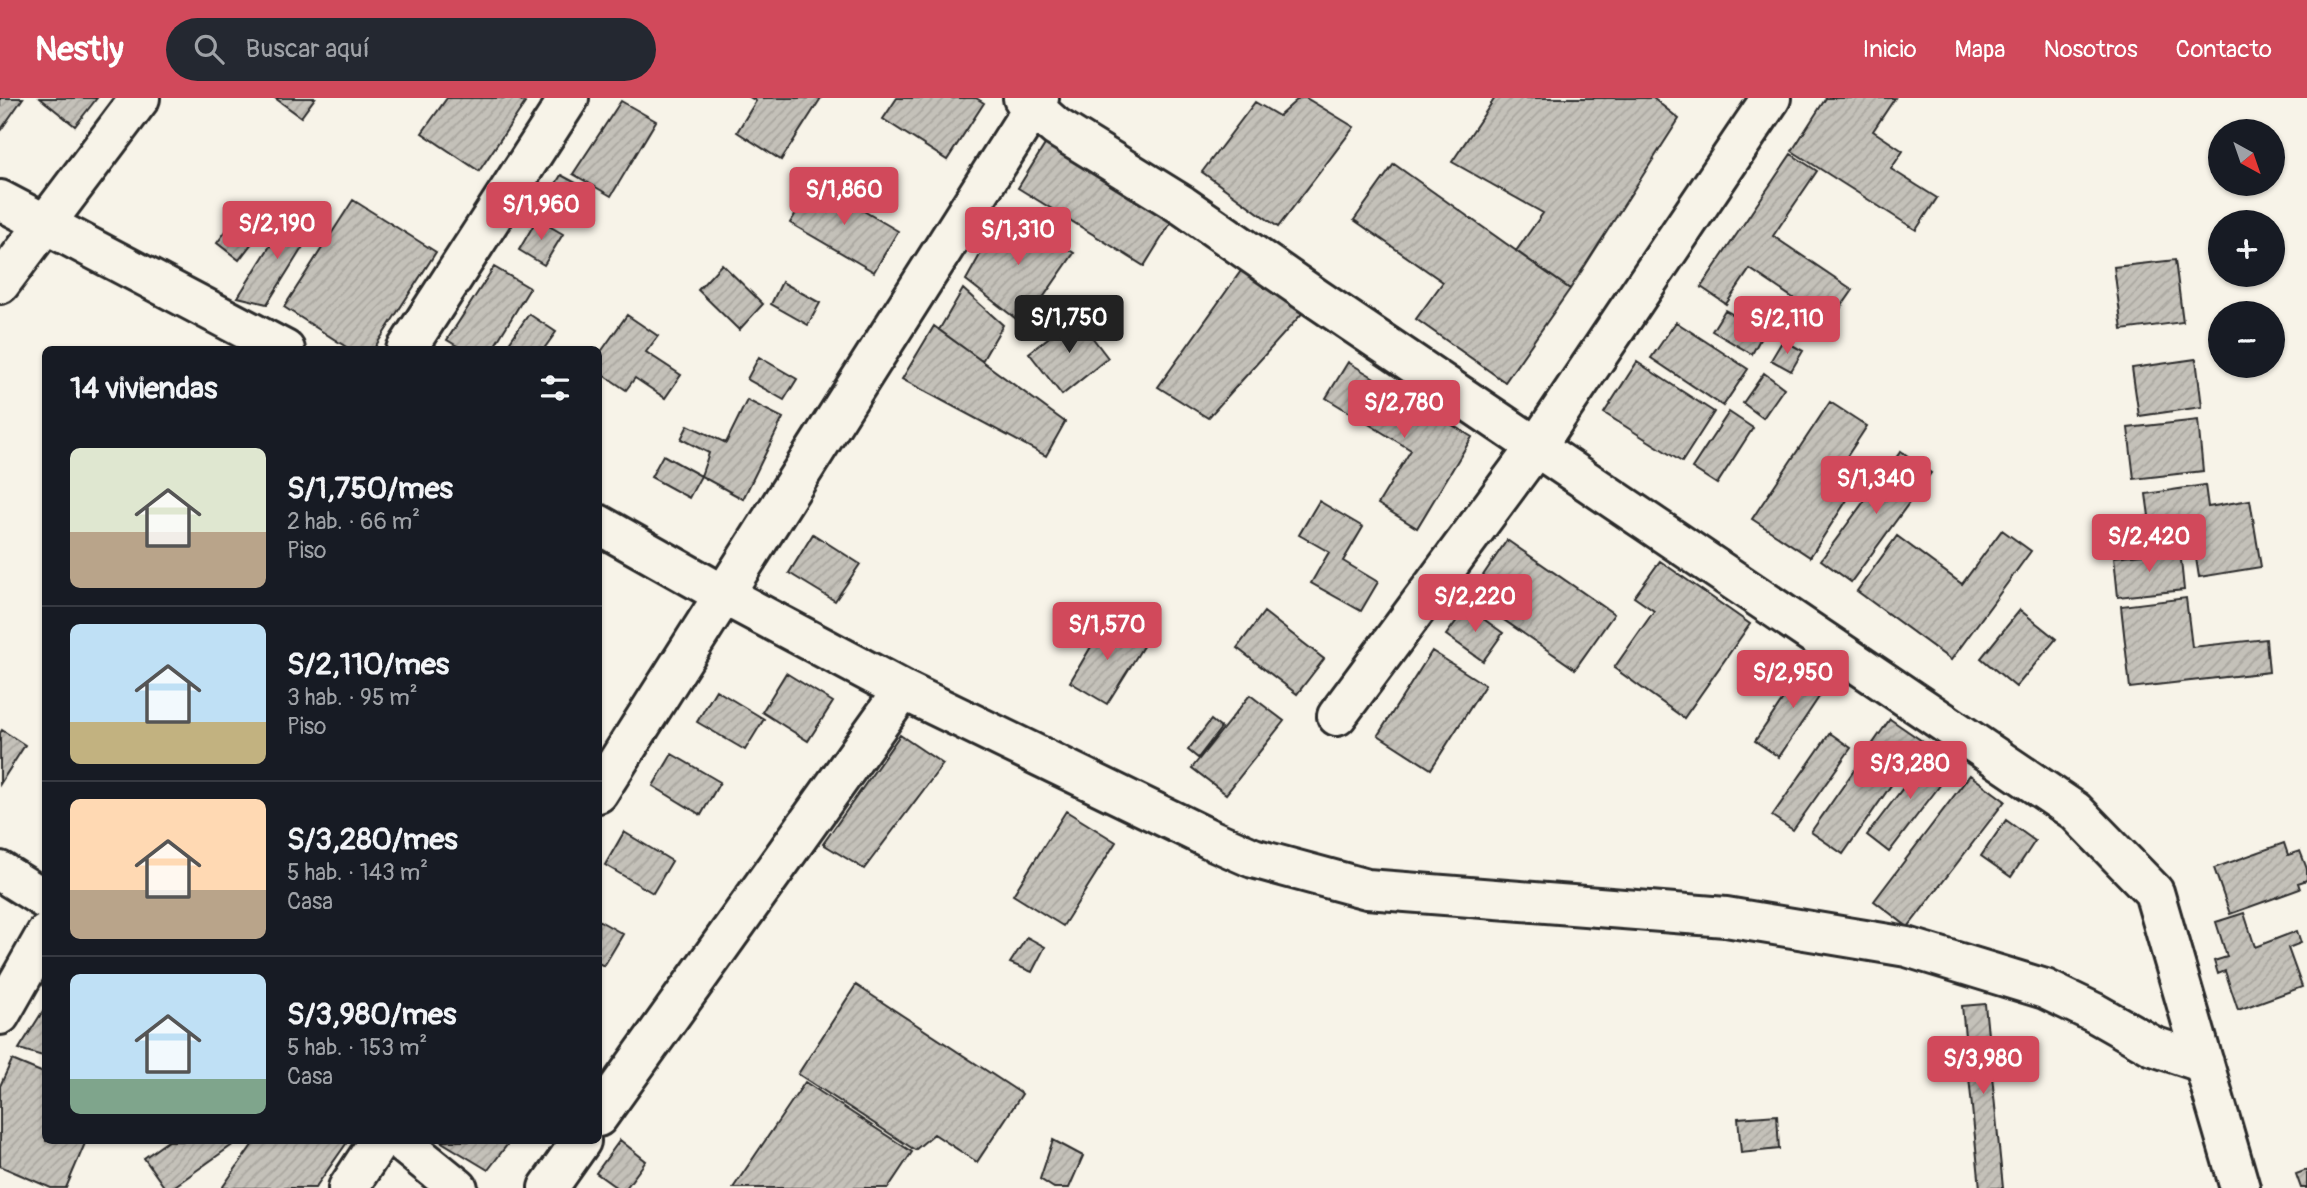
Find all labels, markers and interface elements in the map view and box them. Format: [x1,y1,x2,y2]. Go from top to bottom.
search box [166,18,656,81]
text: Nestly [35,29,124,70]
icon: search [190,30,228,68]
text: Buscar aquí [246,33,370,65]
text: Inicio [1863,35,1917,64]
text: Mapa [1955,35,2006,64]
text: Nosotros [2044,35,2138,64]
text: Contacto [2176,35,2272,64]
north arrow [2208,119,2286,196]
map controls [2208,119,2285,378]
pin: S/1,860 [779,167,909,227]
text: S/1,860 [805,175,883,204]
pin: S/1,960 [476,183,606,242]
text: S/1,960 [502,190,580,219]
pin: S/2,190 [212,202,342,261]
pin: S/1,310 [953,208,1083,267]
text: S/2,190 [239,209,315,238]
button: + [2208,210,2285,287]
text: S/1,310 [981,215,1055,244]
pin: S/1,750 [1004,296,1134,355]
pin: S/2,110 [1722,296,1852,356]
button: − [2208,301,2285,378]
text: S/1,750 [1031,303,1107,332]
text: S/2,110 [1750,304,1824,333]
icon: filters [536,369,574,407]
text: 14 viviendas [70,370,217,407]
pin: S/2,780 [1339,380,1469,440]
text: S/2,780 [1364,388,1444,417]
pin: S/1,340 [1811,456,1941,516]
text: S/1,340 [1837,464,1915,493]
text: S/1,750/mes [287,470,453,507]
icon: home [126,476,210,560]
text: 2 hab. · 66 m² [287,507,420,536]
pin: S/2,420 [2084,514,2214,574]
text: S/2,420 [2108,522,2190,551]
text: Piso [287,536,326,565]
pin: S/2,220 [1410,574,1540,634]
text: S/2,220 [1434,582,1516,611]
pin: S/1,570 [1042,602,1172,662]
text: S/1,570 [1069,610,1145,639]
text: S/2,110/mes [287,646,449,683]
pin: S/2,950 [1728,650,1858,710]
icon: home [126,652,210,736]
text: S/2,950 [1753,658,1833,687]
text: 3 hab. · 95 m² [287,683,418,712]
text: Piso [287,712,326,741]
pin: S/3,280 [1845,742,1975,801]
text: S/3,280 [1870,749,1950,778]
text: S/3,280/mes [287,821,458,858]
icon: home [126,827,210,911]
text: 5 hab. · 143 m² [287,858,428,887]
text: Casa [287,887,333,916]
text: S/3,980/mes [287,996,456,1033]
icon: home [126,1002,210,1086]
text: 5 hab. · 153 m² [287,1033,427,1062]
pin: S/3,980 [1918,1037,2048,1096]
text: S/3,980 [1943,1044,2023,1073]
text: Casa [287,1062,333,1091]

